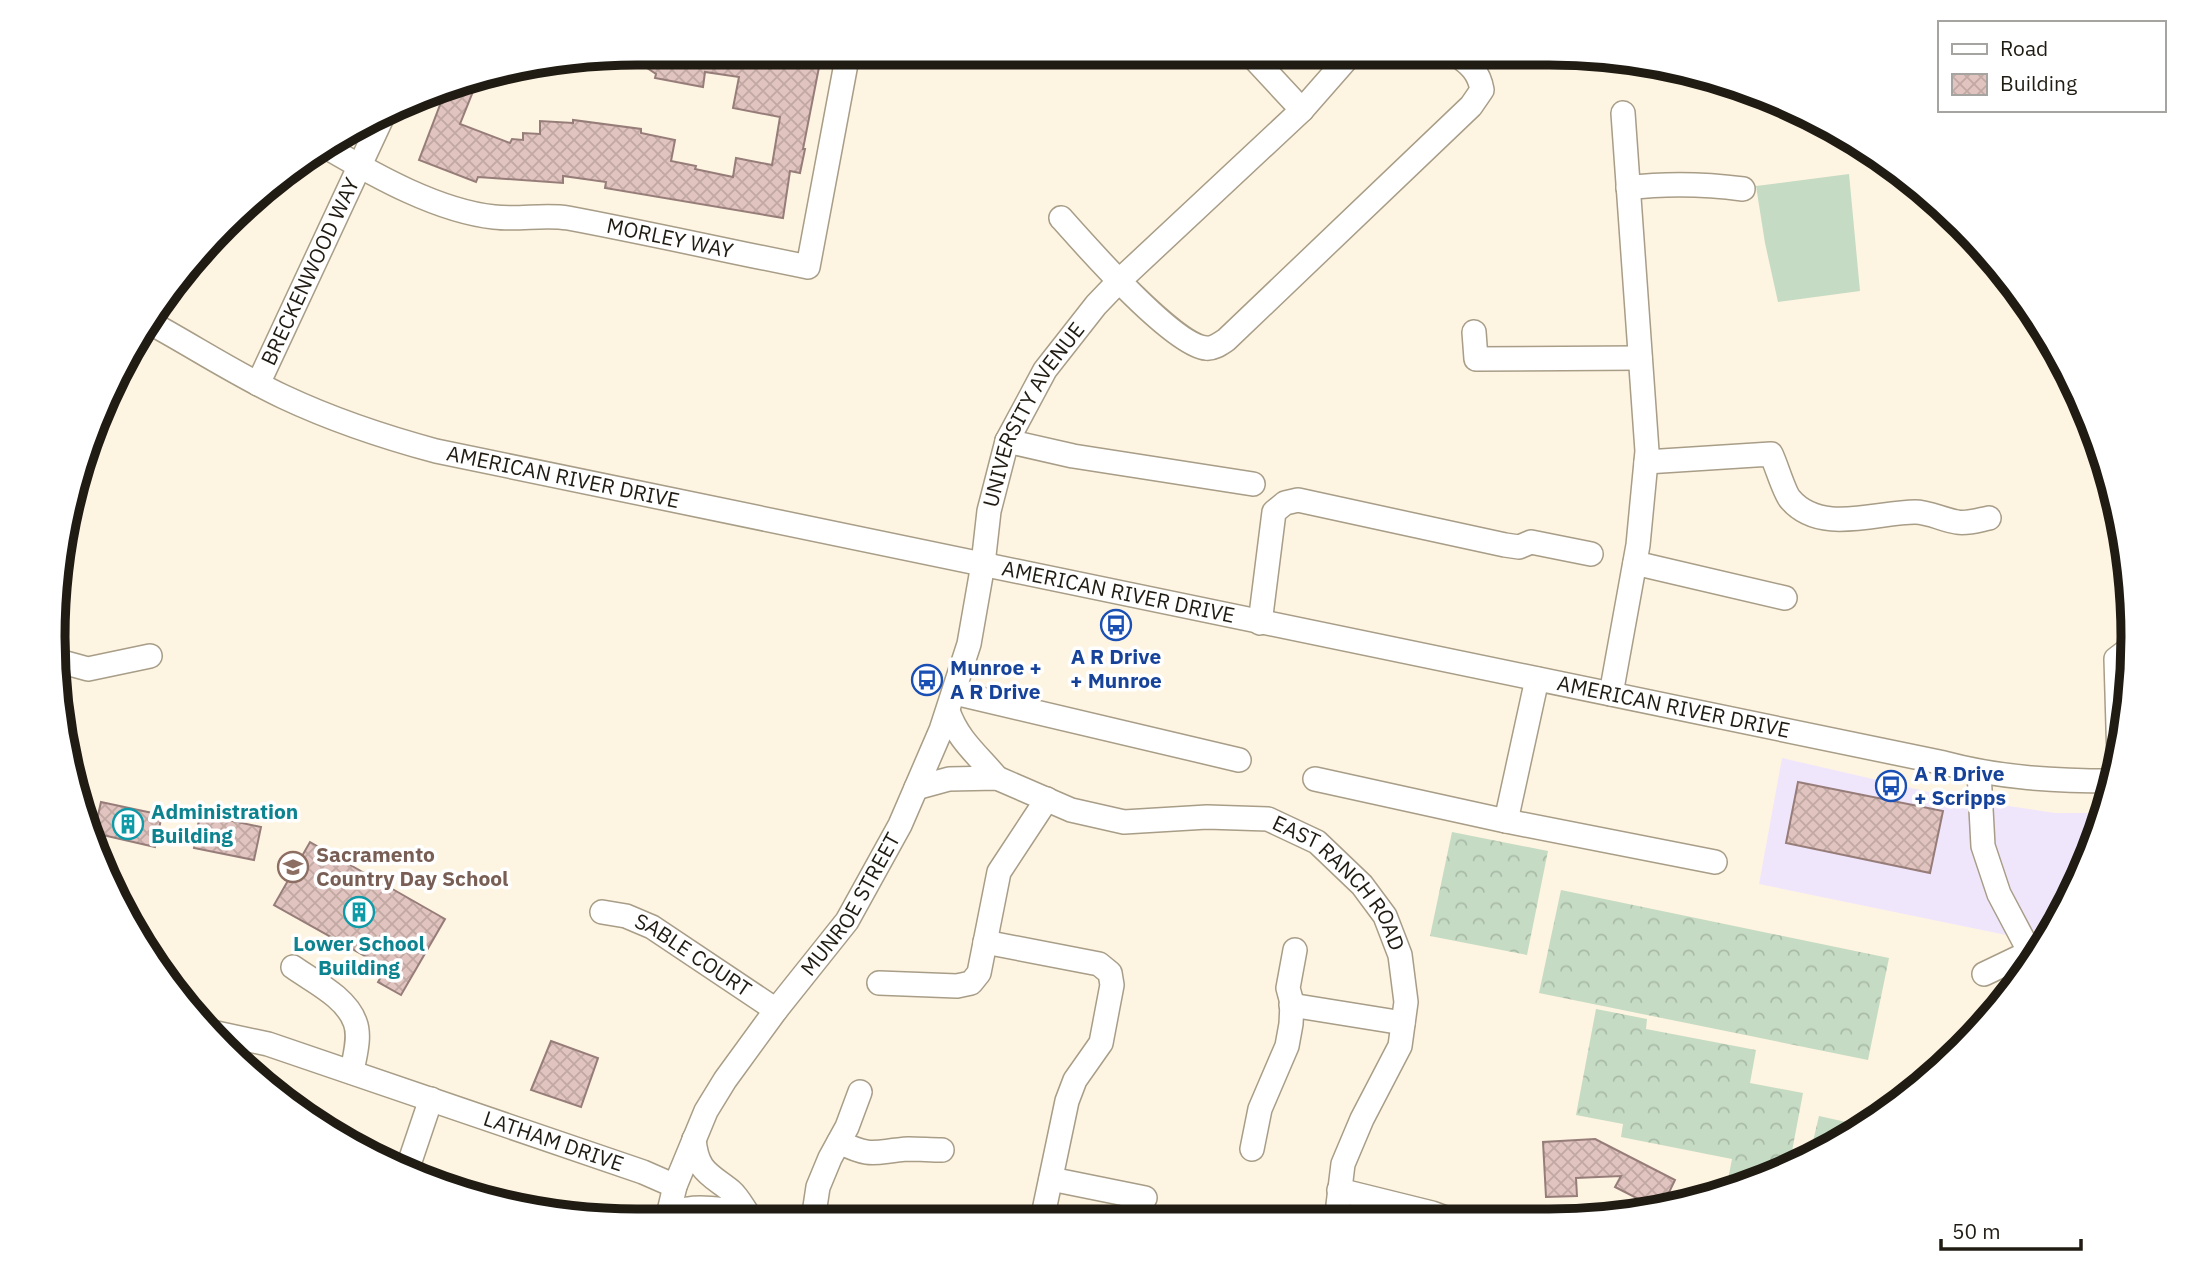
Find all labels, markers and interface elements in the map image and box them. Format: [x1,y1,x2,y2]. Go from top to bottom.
legend [1938,21,2165,112]
text: Road [2000,34,2048,62]
text: Building [2000,69,2077,97]
street label: BRECKENWOOD WAY [254,172,365,369]
street label: MORLEY WAY [604,211,736,264]
street label: UNIVERSITY AVENUE [976,316,1090,510]
street label: AMERICAN RIVER DRIVE [444,439,682,514]
street label: AMERICAN RIVER DRIVE [1000,553,1238,629]
bus stop icon: A R Drive + Munroe [1099,608,1133,642]
place label: A R Drive + Munroe [1070,642,1162,694]
place label: Munroe + A R Drive [950,653,1042,705]
bus stop icon: Munroe + A R Drive [910,663,944,697]
street label: AMERICAN RIVER DRIVE [1555,668,1793,744]
place label: A R Drive + Scripps [1914,759,2006,811]
bus stop icon: A R Drive + Scripps [1874,769,1908,803]
place label: Administration Building [151,797,298,849]
building icon: Administration Building [111,807,145,841]
street label: EAST RANCH ROAD [1268,808,1412,954]
street label: MUNROE STREET [794,827,906,981]
place label: Sacramento Country Day School [316,840,509,892]
school or university icon: Sacramento Country Day School [276,850,310,884]
building icon: Lower School Building [342,895,376,929]
street label: SABLE COURT [631,906,757,1003]
place label: Lower School Building [293,929,425,981]
street label: LATHAM DRIVE [480,1104,628,1177]
scale bar [1941,1208,2081,1252]
text: 50 m [1952,1217,2001,1245]

